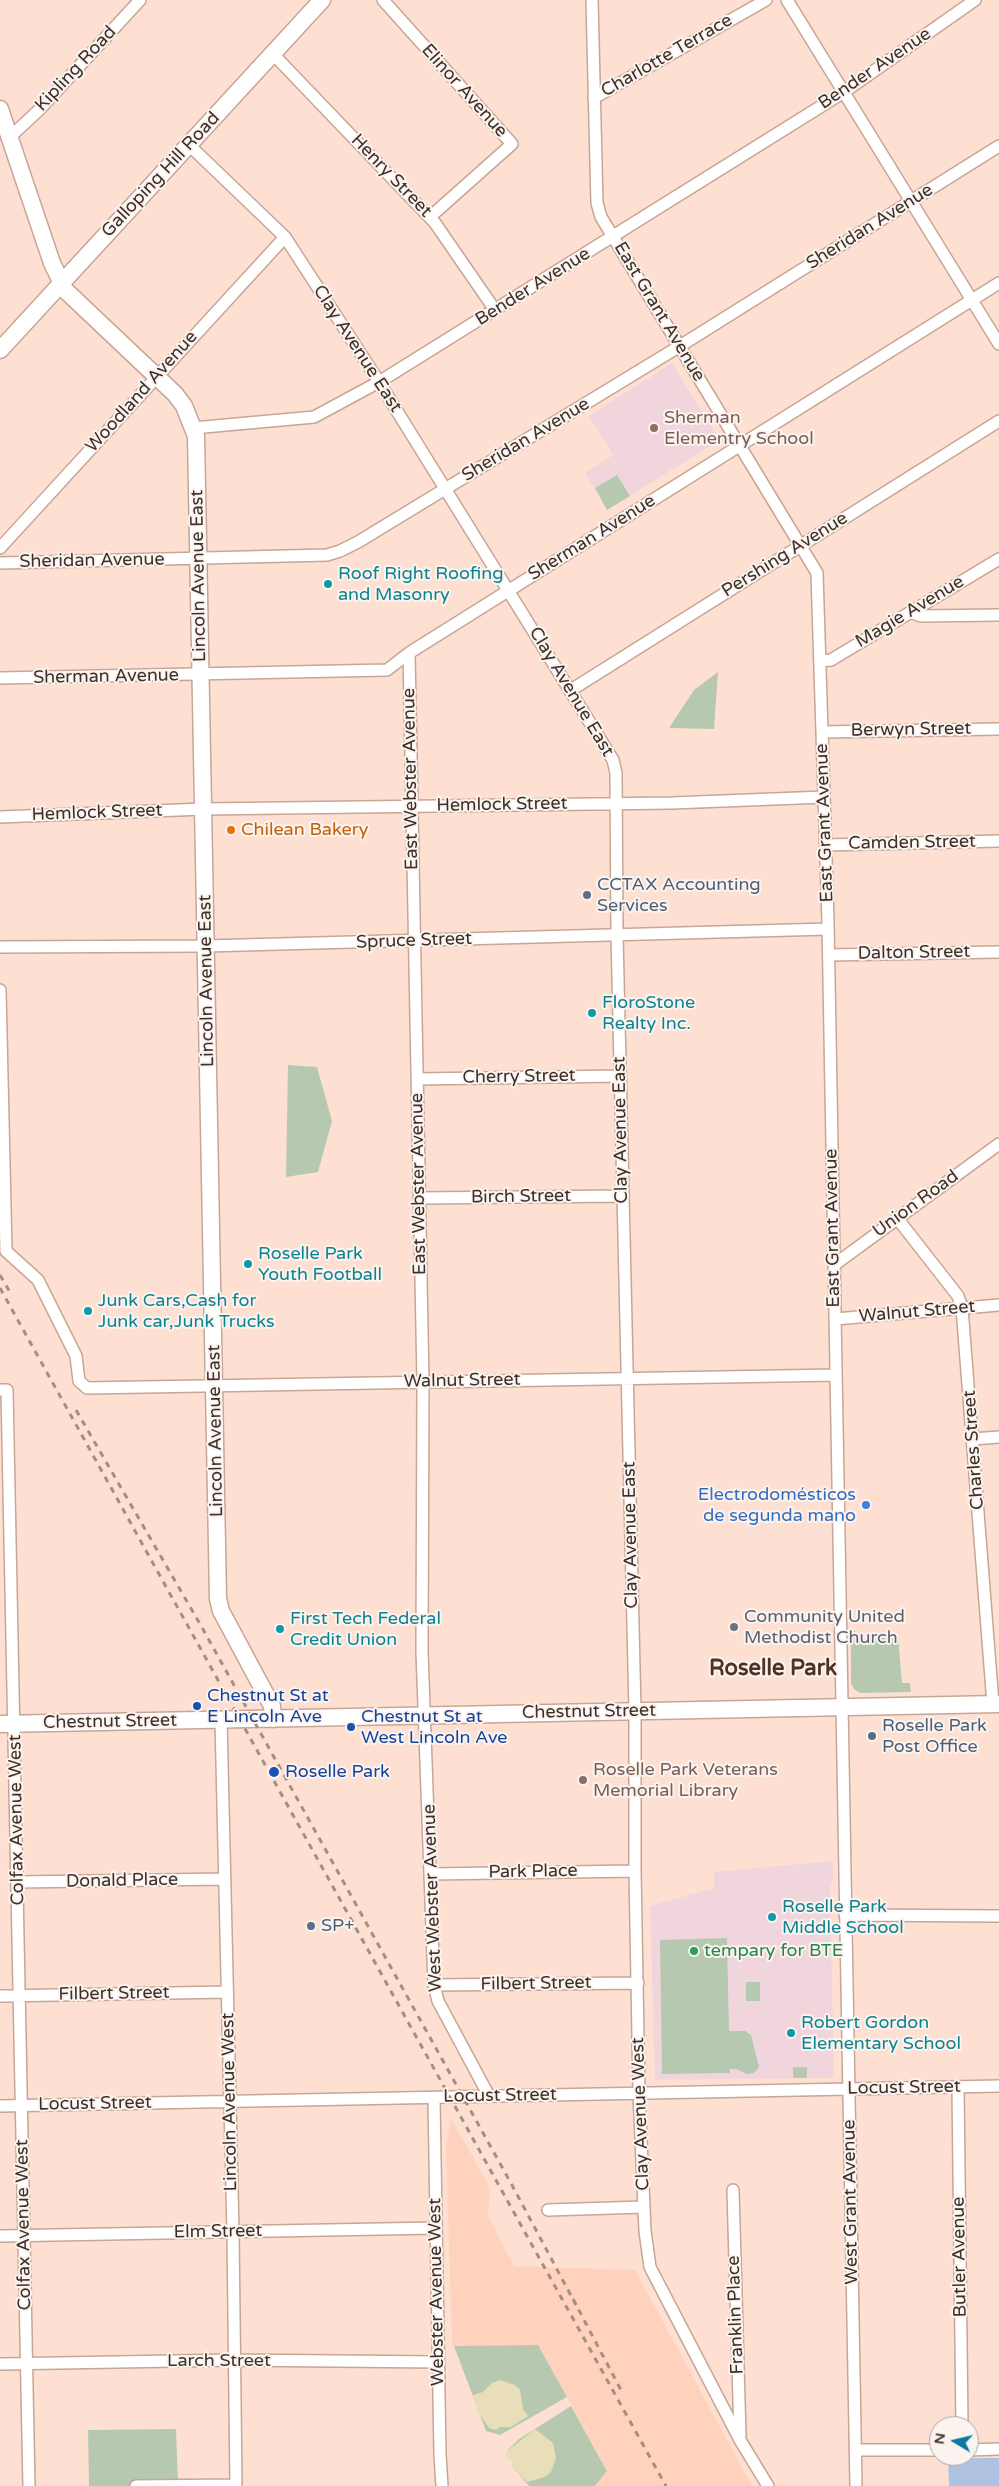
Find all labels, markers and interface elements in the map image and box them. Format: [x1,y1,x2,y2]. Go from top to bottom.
street label: Charlotte Terrace [598,10,736,102]
street label: Kipling Road [31,22,121,116]
street label: Bender Avenue [815,23,935,115]
street label: Elinor Avenue [416,40,512,142]
street label: Galloping Hill Road [97,108,225,242]
street label: Henry Street [346,130,436,222]
street label: Sheridan Avenue [803,179,937,275]
street label: East Grant Avenue [609,238,709,386]
street label: Bender Avenue [472,243,594,331]
street label: Clay Avenue East [308,281,406,417]
street label: Woodland Avenue [82,327,202,457]
street label: Sheridan Avenue [458,393,594,487]
place label: Sherman Elementry School [664,407,814,449]
marker: Sherman Elementry School [648,422,660,434]
street label: Lincoln Avenue East [187,490,211,662]
street label: Sherman Avenue [525,490,659,586]
street label: Pershing Avenue [718,508,852,602]
street label: Sheridan Avenue [19,549,165,573]
place label: Roof Right Roofing and Masonry [338,563,504,606]
street label: Magie Avenue [852,571,968,653]
marker: Roof Right Roofing and Masonry [322,578,334,590]
street label: Clay Avenue East [524,623,618,761]
street label: Sherman Avenue [33,665,179,689]
street label: East Webster Avenue [399,688,423,870]
street label: Berwyn Street [851,718,971,742]
street label: East Grant Avenue [811,743,839,903]
street label: Hemlock Street [436,793,568,817]
street label: Hemlock Street [31,800,163,826]
place label: Chilean Bakery [241,819,368,841]
marker: Chilean Bakery [225,824,237,836]
street label: Camden Street [848,831,976,855]
place label: CCTAX Accounting Services [597,874,761,916]
marker: CCTAX Accounting Services [581,889,593,901]
street label: Lincoln Avenue East [195,895,219,1067]
street label: Spruce Street [356,928,472,954]
street label: Dalton Street [857,941,971,965]
place label: FloroStone Realty Inc. [602,992,695,1034]
marker: FloroStone Realty Inc. [586,1007,598,1019]
street label: Clay Avenue East [609,1056,633,1204]
street label: Cherry Street [462,1065,576,1089]
street label: East Webster Avenue [407,1093,431,1275]
street label: East Grant Avenue [821,1148,845,1308]
street label: Union Road [869,1166,963,1242]
street label: Birch Street [471,1185,571,1209]
place label: Roselle Park Youth Football [258,1243,382,1286]
marker: Roselle Park Youth Football [242,1258,254,1270]
place label: Junk Cars,Cash for Junk car,Junk Trucks [98,1290,275,1332]
street label: Walnut Street [858,1296,976,1328]
marker: Junk Cars,Cash for Junk car,Junk Trucks [82,1305,94,1317]
street label: Lincoln Avenue East [204,1345,228,1517]
street label: Walnut Street [403,1369,521,1393]
street label: Charles Street [959,1389,989,1511]
street label: Clay Avenue East [619,1461,643,1609]
place label: Electrodomésticos de segunda mano [698,1484,856,1526]
marker: Electrodomésticos de segunda mano [860,1499,872,1511]
place label: Community United Methodist Church [744,1606,905,1648]
place label: First Tech Federal Credit Union [290,1608,441,1650]
marker: Community United Methodist Church [728,1621,740,1633]
marker: First Tech Federal Credit Union [274,1623,286,1635]
district label: Roselle Park [709,1656,837,1682]
place label: Chestnut St at E Lincoln Ave [207,1685,329,1728]
marker: Chestnut St at E Lincoln Ave [191,1700,203,1712]
street label: Chestnut Street [522,1700,656,1724]
place label: Chestnut St at West Lincoln Ave [361,1706,507,1748]
street label: Chestnut Street [43,1710,177,1734]
place label: Roselle Park Post Office [882,1715,987,1758]
marker: Chestnut St at West Lincoln Ave [345,1721,357,1733]
marker: Roselle Park Post Office [866,1730,878,1742]
street label: Colfax Avenue West [5,1734,29,1906]
place label: Roselle Park Veterans Memorial Library [593,1759,778,1802]
place label: Roselle Park [285,1761,390,1783]
marker: Roselle Park [267,1765,281,1779]
marker: Roselle Park Veterans Memorial Library [577,1774,589,1786]
street label: West Webster Avenue [419,1804,447,1992]
street label: Park Place [488,1860,578,1884]
street label: Donald Place [66,1869,178,1893]
place label: Roselle Park Middle School [782,1896,904,1938]
marker: Roselle Park Middle School [766,1911,778,1923]
place label: SP+ [321,1915,354,1937]
marker: SP+ [305,1920,317,1932]
place label: tempary for BTE [704,1940,843,1962]
marker: tempary for BTE [688,1945,700,1957]
street label: Filbert Street [480,1972,592,1996]
street label: Filbert Street [58,1982,170,2006]
place label: Robert Gordon Elementary School [801,2012,961,2054]
street label: Lincoln Avenue West [218,2013,242,2191]
marker: Robert Gordon Elementary School [785,2027,797,2039]
street label: Clay Avenue West [628,2037,654,2191]
street label: Locust Street [847,2076,961,2100]
street label: Locust Street [443,2084,557,2108]
street label: Locust Street [38,2092,152,2116]
street label: West Grant Avenue [839,2119,863,2285]
street label: Colfax Avenue West [12,2139,36,2311]
street label: Butler Avenue [948,2196,972,2318]
street label: Webster Avenue West [425,2198,449,2386]
street label: Elm Street [174,2220,262,2244]
street label: Franklin Place [723,2255,749,2375]
street label: Larch Street [167,2350,271,2372]
north arrow [929,2416,979,2466]
text: N [930,2432,949,2446]

